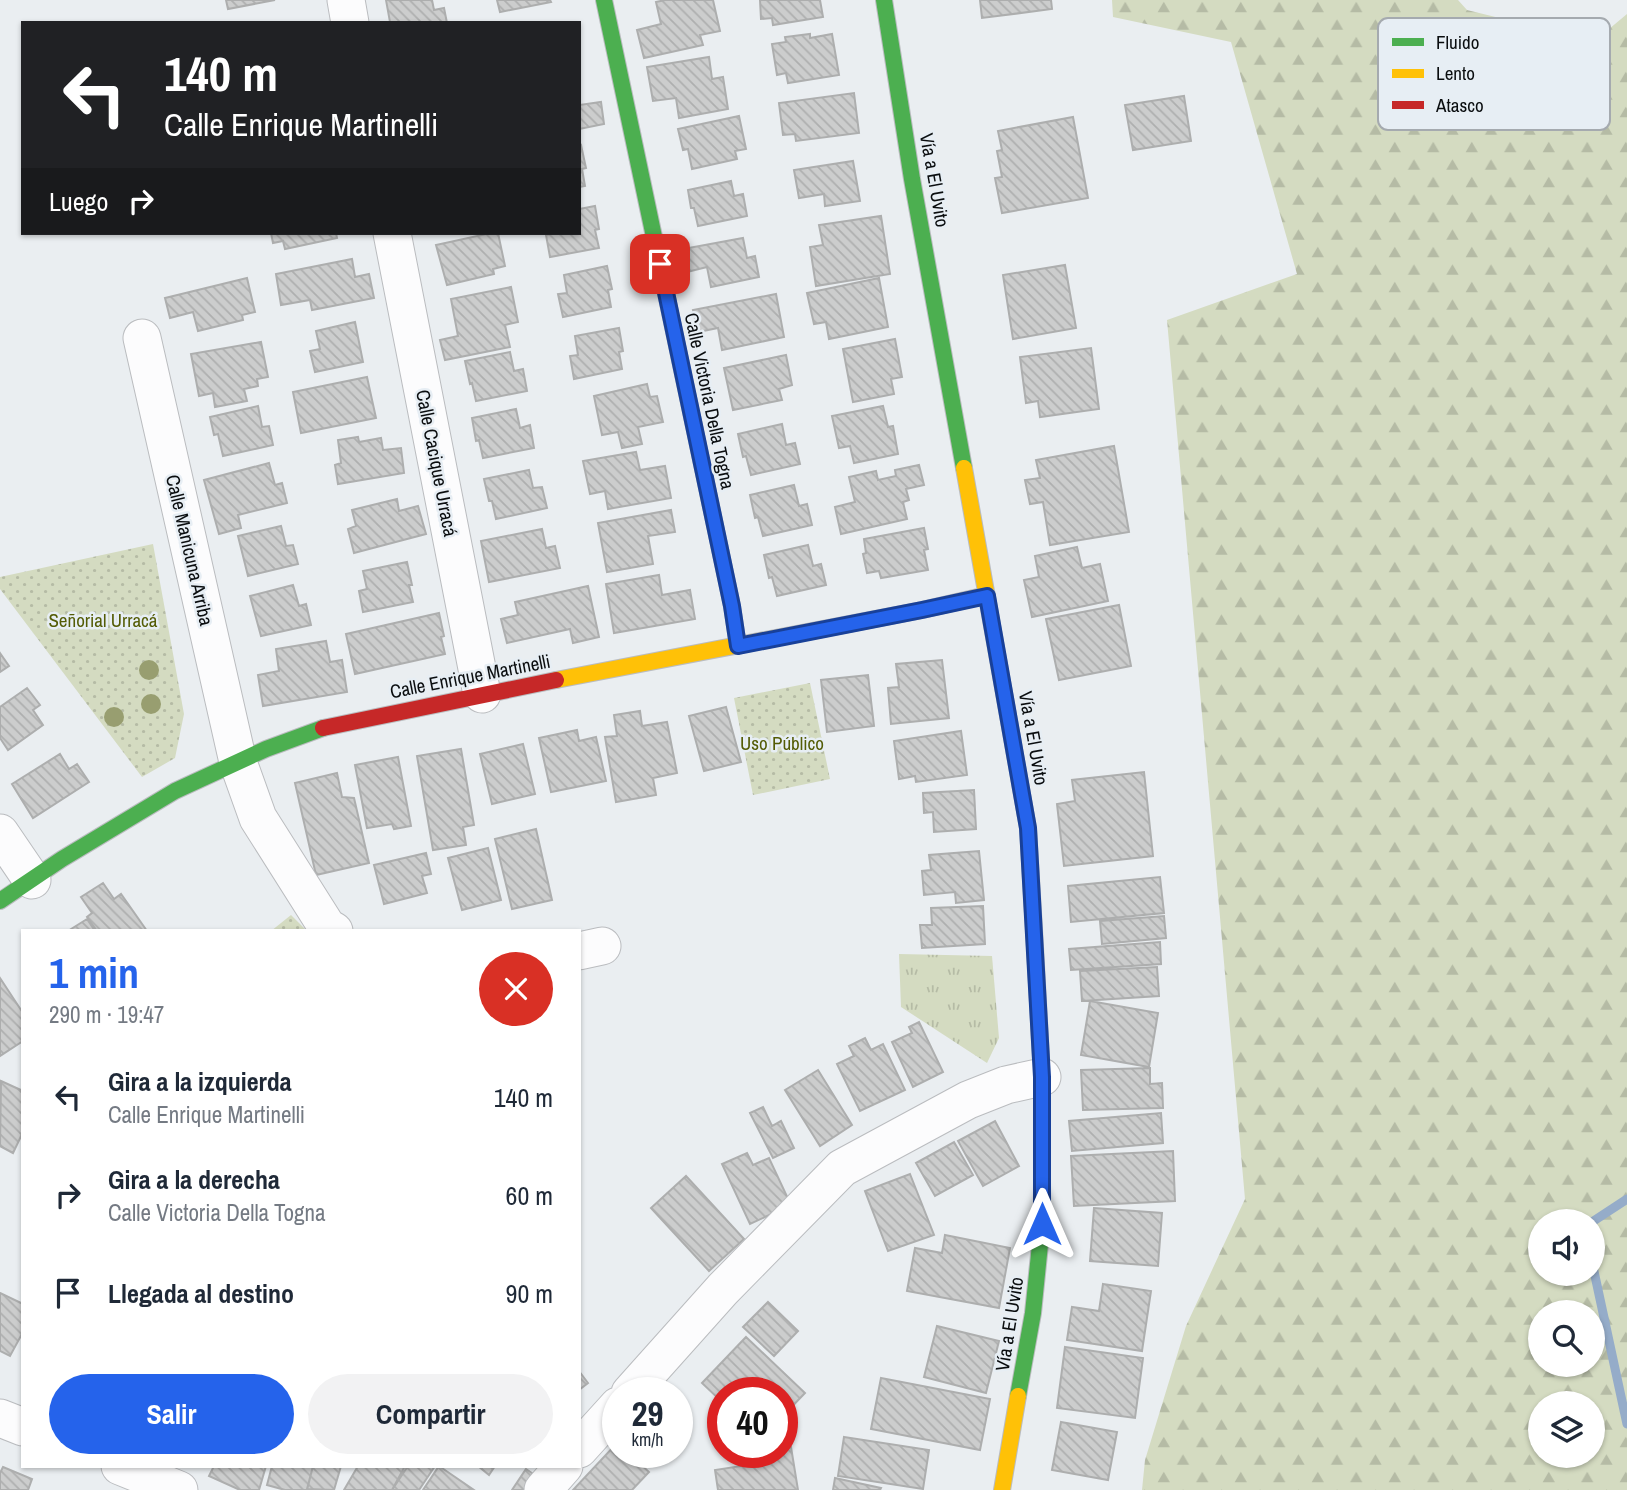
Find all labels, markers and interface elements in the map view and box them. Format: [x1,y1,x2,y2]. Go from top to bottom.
legend [1378,18,1610,130]
text: Fluido [1436,29,1479,55]
text: 140 m [164,40,278,106]
icon: left [49,49,140,140]
text: Lento [1436,60,1475,86]
text: Atasco [1435,92,1484,118]
text: Calle Enrique Martinelli [164,103,438,146]
street label: Vía a El Uvito [914,131,956,229]
icon: right [122,182,160,220]
text: Luego [49,184,108,219]
pin [630,234,690,294]
icon: arrive [641,245,679,283]
street label: Calle Victoria Della Togna [679,310,741,492]
street label: Calle Cacique Urracá [410,387,464,539]
street label: Calle Manicuna Arriba [160,472,220,628]
park label: Señorial Urracá [48,607,158,633]
street label: Calle Enrique Martinelli [388,648,552,704]
street label: Vía a El Uvito [1013,689,1055,787]
park label: Uso Público [740,730,824,756]
text: 1 min [49,945,139,1001]
button: close [479,952,553,1026]
text: 290 m · 19:47 [49,999,164,1030]
text: Gira a la izquierda [108,1064,292,1099]
icon: left [49,1078,87,1116]
text: 140 m [494,1080,553,1115]
text: Calle Enrique Martinelli [108,1099,305,1130]
text: Gira a la derecha [108,1162,280,1197]
icon: right [49,1176,87,1214]
text: 60 m [506,1178,553,1213]
position arrow [1005,1187,1079,1261]
text: Calle Victoria Della Togna [108,1197,325,1228]
map controls [1528,1209,1605,1468]
button: sound [1528,1209,1605,1286]
icon: arrive [49,1274,87,1312]
street label: Vía a El Uvito [989,1275,1029,1373]
text: Llegada al destino [108,1276,294,1311]
text: 90 m [506,1276,553,1311]
button: search [1528,1300,1605,1377]
button: Salir [49,1374,294,1454]
button: Compartir [308,1374,553,1454]
speed limit sign: 40 [707,1377,798,1468]
text: 29 [632,1390,663,1437]
button: layers [1528,1391,1605,1468]
text: km/h [632,1427,664,1452]

